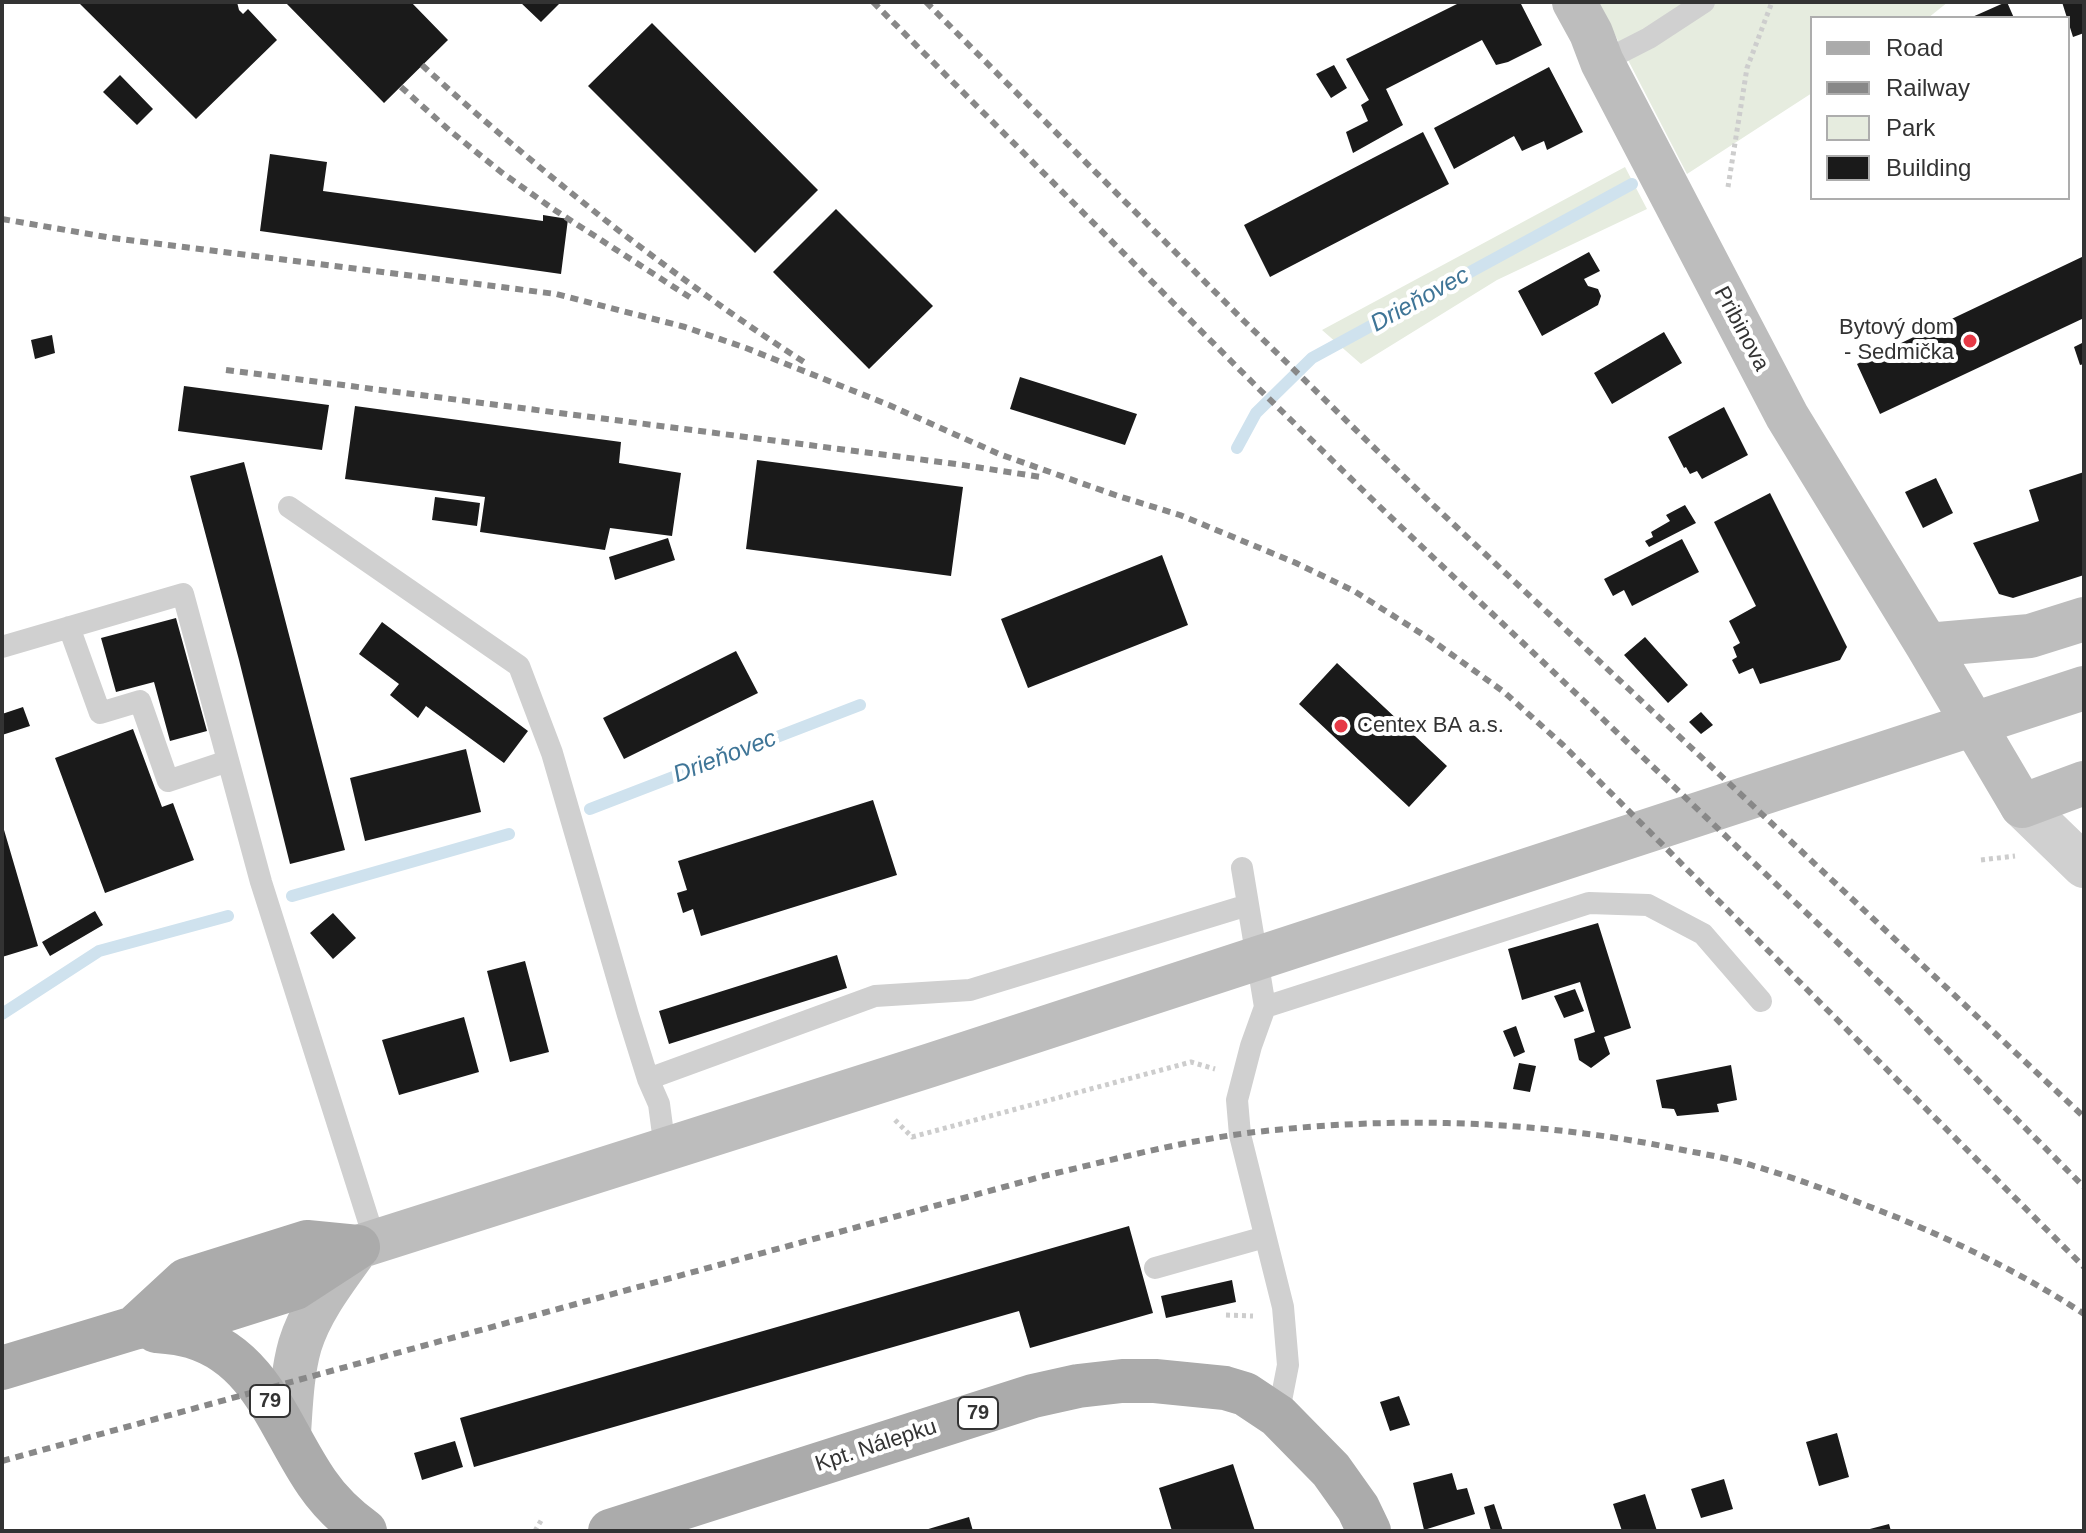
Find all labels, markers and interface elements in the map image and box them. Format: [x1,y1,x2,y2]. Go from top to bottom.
legend [1810,16,2070,200]
text: Road [1886,34,1943,61]
text: Railway [1886,74,1970,101]
text: Park [1886,114,1935,141]
text: Building [1886,154,1971,181]
water label: Drieňovec [1366,261,1474,339]
street label: Pribinova [1708,282,1774,376]
place label: Bytový dom - Sedmička [1839,315,1954,366]
marker: Bytový dom - Sedmička [1961,332,1979,350]
place label: Centex BA a.s. [1357,713,1504,739]
marker: Centex BA a.s. [1332,717,1350,735]
water label: Drieňovec [669,724,781,790]
road number: 79 [250,1385,290,1417]
road number: 79 [958,1397,998,1429]
street label: Kpt. Nálepku [812,1414,940,1478]

